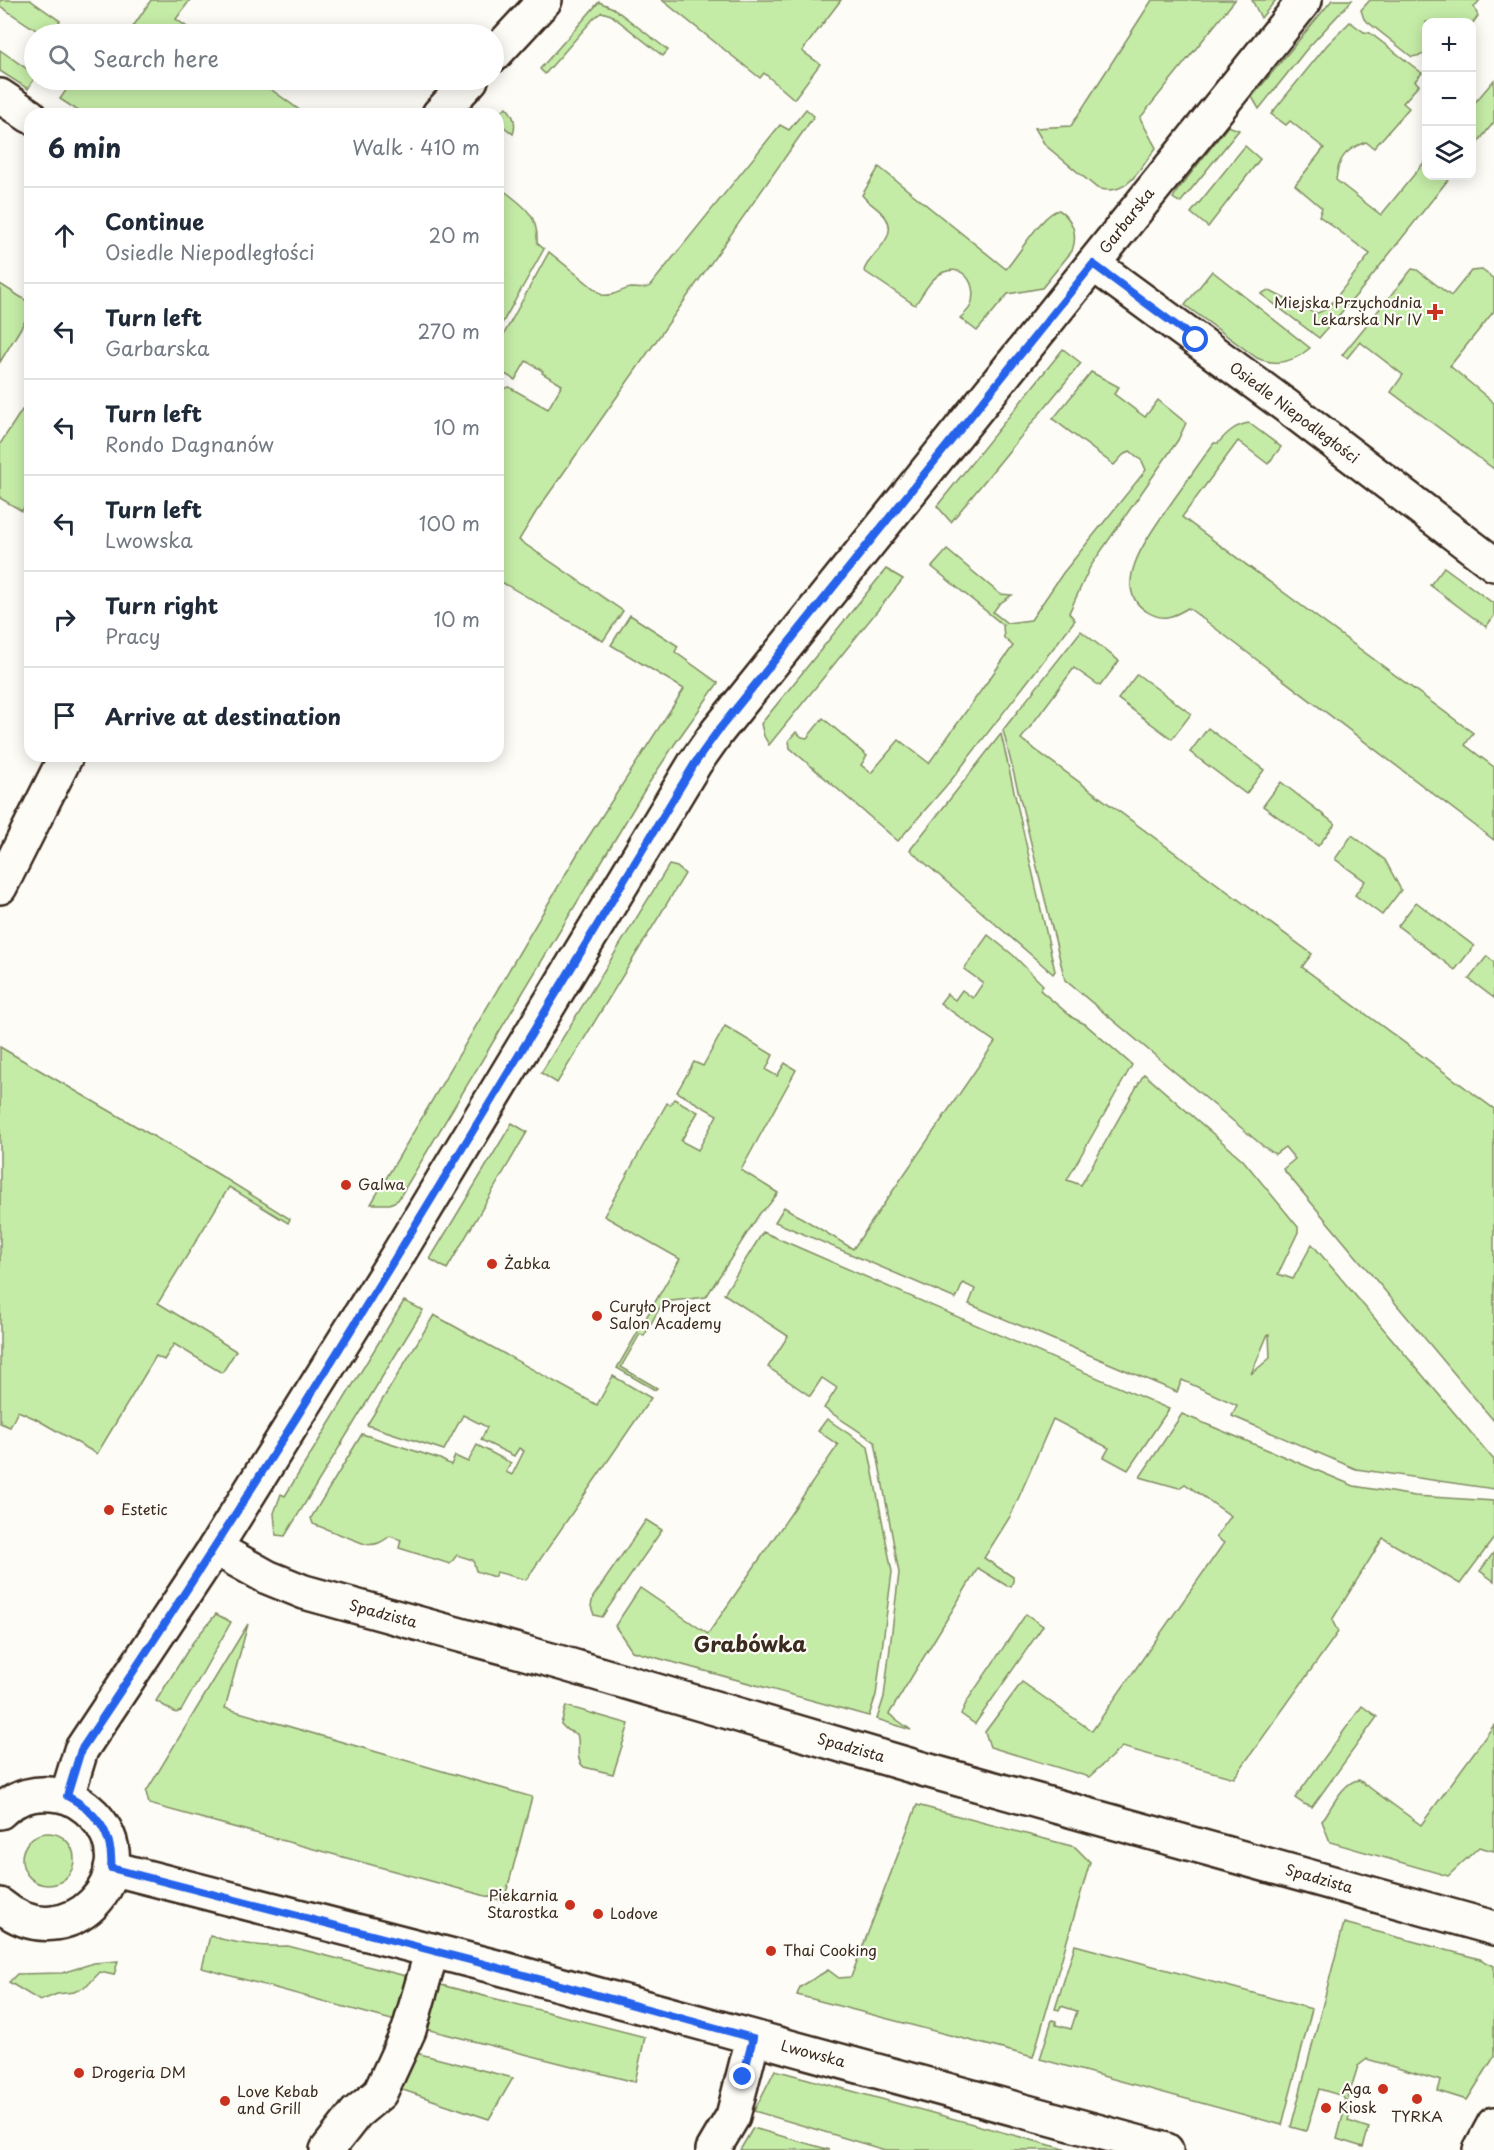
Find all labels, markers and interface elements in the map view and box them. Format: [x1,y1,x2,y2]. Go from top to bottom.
map controls [1422,18,1476,180]
button: + [1422,18,1476,72]
search box [24,24,504,90]
icon: search [45,41,78,74]
text: Search here [93,41,219,74]
button: − [1422,72,1476,126]
button: layers [1422,126,1476,180]
text: 6 min [48,128,121,167]
text: Walk · 410 m [352,132,480,162]
street label: Garbarska [1093,182,1159,258]
text: Continue [105,204,204,237]
icon: ahead [48,219,81,252]
text: 20 m [428,220,480,250]
text: Osiedle Niepodległości [105,237,315,267]
place label: Miejska Przychodnia Lekarska Nr IV [1274,290,1423,330]
text: Turn left [105,300,202,333]
marker: Miejska Przychodnia Lekarska Nr IV [1426,303,1444,321]
icon: left [48,315,81,348]
text: 270 m [417,316,480,346]
route start [1182,326,1208,352]
text: Garbarska [105,333,210,363]
street label: Osiedle Niepodległości [1225,355,1365,468]
text: Turn left [105,396,202,429]
icon: left [48,411,81,444]
text: 10 m [433,412,480,442]
text: Rondo Dagnanów [105,429,274,459]
text: Turn left [105,492,202,525]
icon: left [48,507,81,540]
text: 100 m [419,508,480,538]
text: Lwowska [105,525,193,555]
text: Turn right [105,588,218,621]
icon: right [48,603,81,636]
text: 10 m [433,604,480,634]
text: Pracy [105,621,160,651]
icon: arrive [48,699,81,732]
text: Arrive at destination [105,699,341,732]
place label: Galwa [358,1172,405,1195]
marker: Galwa [339,1178,353,1192]
place label: Żabka [504,1251,551,1274]
marker: Żabka [485,1257,499,1271]
place label: Curyło Project Salon Academy [609,1294,722,1334]
marker: Curyło Project Salon Academy [590,1309,604,1323]
place label: Estetic [121,1497,168,1520]
marker: Estetic [102,1503,116,1517]
street label: Spadzista [347,1592,421,1633]
district label: Grabówka [694,1627,806,1659]
street label: Spadzista [815,1726,889,1767]
street label: Spadzista [1283,1857,1357,1898]
place label: Piekarnia Starostka [487,1883,559,1923]
marker: Piekarnia Starostka [563,1898,577,1912]
place label: Lodove [610,1901,658,1924]
marker: Lodove [591,1907,605,1921]
place label: Thai Cooking [783,1938,877,1961]
marker: Thai Cooking [764,1944,778,1958]
street label: Lwowska [779,2033,849,2072]
place label: Drogeria DM [91,2060,186,2083]
route end [729,2063,755,2089]
marker: Drogeria DM [72,2066,86,2080]
place label: Aga [1342,2076,1372,2099]
place label: Love Kebab and Grill [237,2079,318,2119]
marker: Aga [1376,2082,1390,2096]
marker: TYRKA [1410,2092,1424,2106]
marker: Love Kebab and Grill [218,2094,232,2108]
place label: Kiosk [1338,2095,1377,2118]
marker: Kiosk [1319,2101,1333,2115]
place label: TYRKA [1391,2104,1443,2127]

